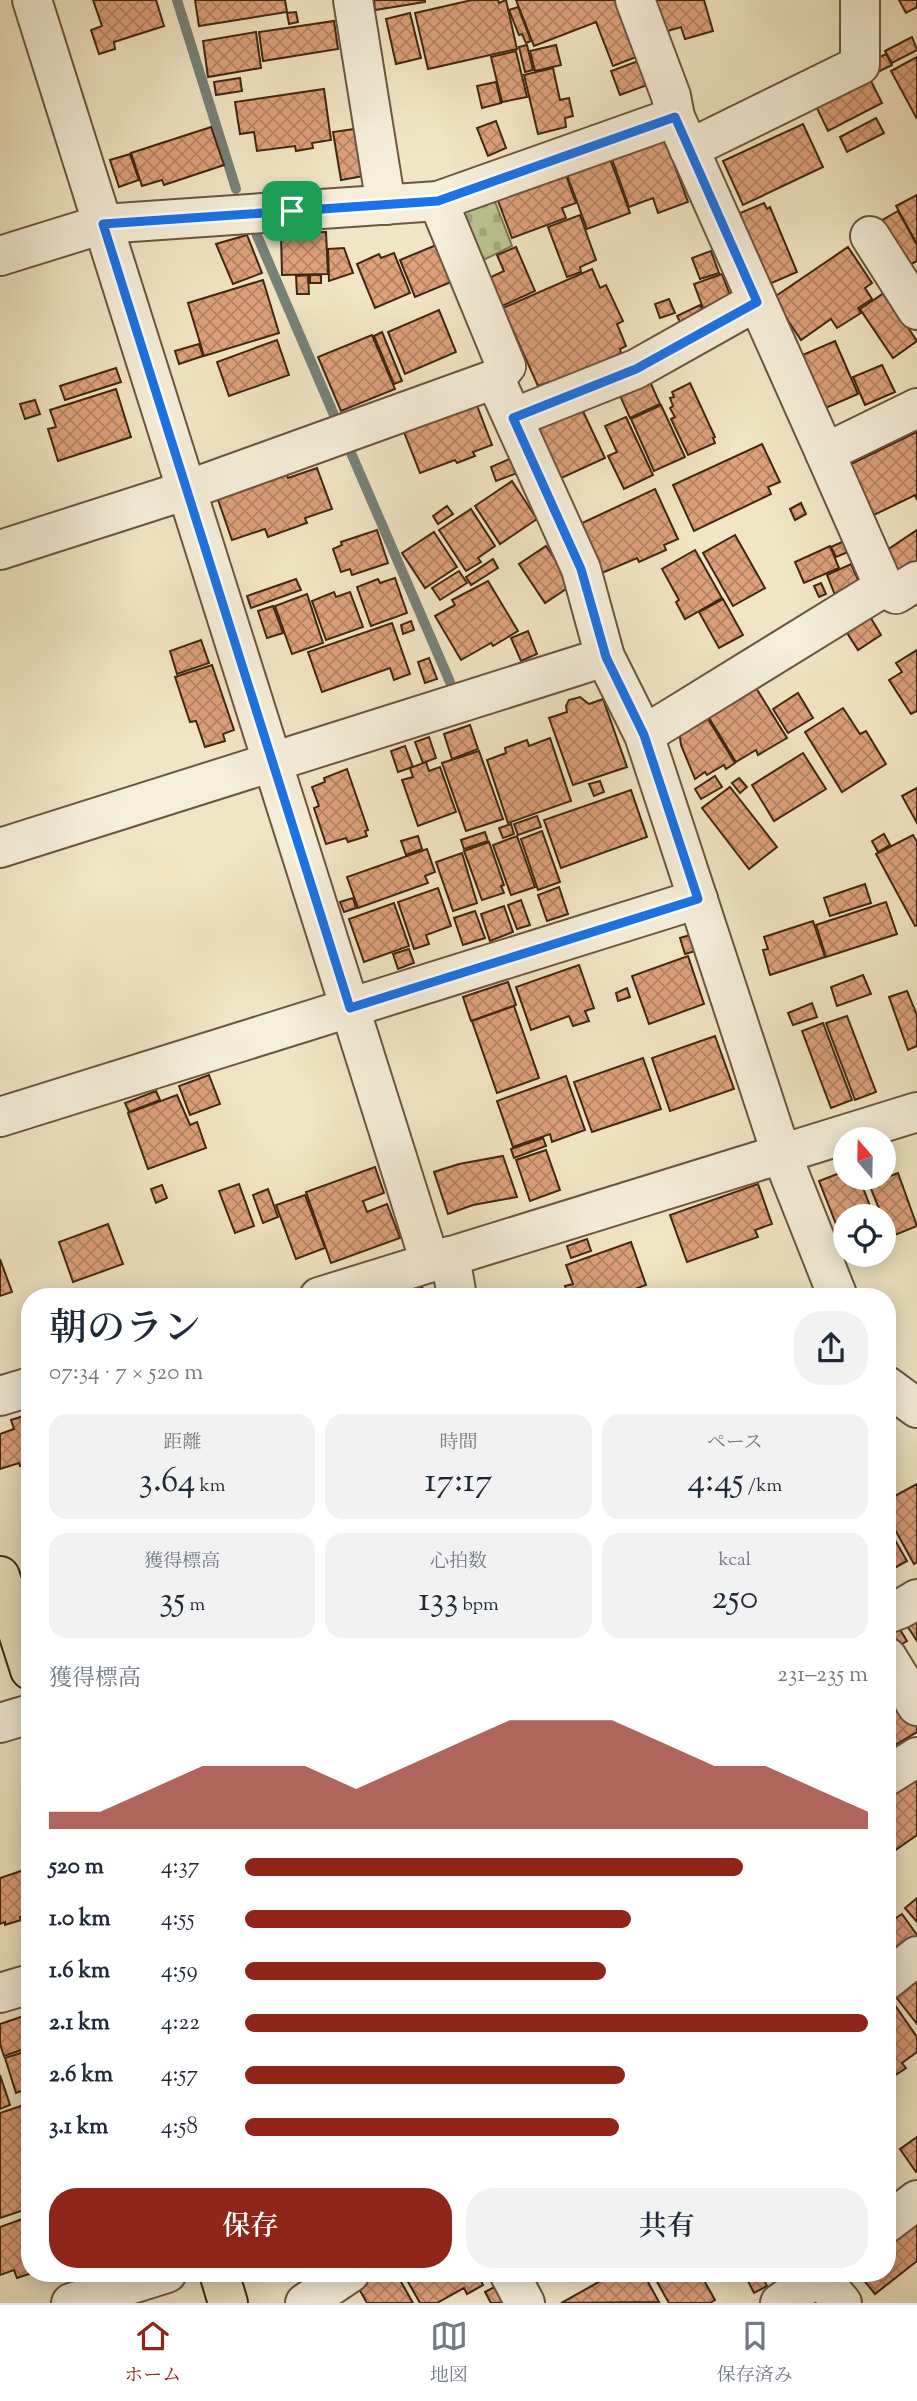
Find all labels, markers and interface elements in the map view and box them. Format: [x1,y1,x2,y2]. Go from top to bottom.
pin [262,181,322,241]
icon: arrive [273,192,311,230]
north arrow [833,1127,896,1190]
map controls [833,1127,896,1267]
button: locate [833,1204,896,1267]
text: 朝のラン [49,1304,201,1358]
button: share [794,1311,868,1385]
text: 07:34 · 7 × 520 m [49,1357,203,1390]
text: 距離 [163,1430,201,1457]
text: 時間 [439,1430,478,1457]
text: ペース [707,1430,763,1457]
text: 3.64 [139,1457,195,1508]
text: 17:17 [425,1457,492,1508]
text: 4:45 [687,1457,744,1508]
text: km [195,1473,226,1500]
text: /km [744,1473,782,1500]
text: kcal [719,1547,751,1574]
text: 獲得標高 [144,1549,220,1576]
text: 心拍数 [430,1549,487,1576]
text: 250 [711,1574,758,1625]
text: 35 [159,1576,185,1627]
text: 133 [418,1576,458,1627]
text: m [185,1592,205,1619]
text: bpm [458,1592,499,1619]
text: 231–235 m [777,1659,868,1692]
text: 獲得標高 [49,1663,141,1696]
text: 520 m [49,1851,104,1884]
text: 4:37 [161,1851,199,1884]
text: 1.0 km [49,1903,111,1936]
text: 4:55 [161,1903,195,1936]
text: 1.6 km [49,1955,110,1988]
text: 4:59 [161,1955,198,1988]
text: 2.1 km [49,2007,110,2040]
text: 4:22 [161,2007,200,2040]
text: 2.6 km [49,2059,113,2092]
text: 4:57 [161,2059,198,2092]
text: 3.1 km [49,2111,108,2144]
text: 4:58 [161,2111,198,2144]
button: 保存 [49,2188,452,2268]
button: 共有 [466,2188,868,2268]
tab: ホーム [124,2317,181,2390]
tab: 地図 [430,2317,468,2390]
tab: 保存済み [717,2317,793,2390]

